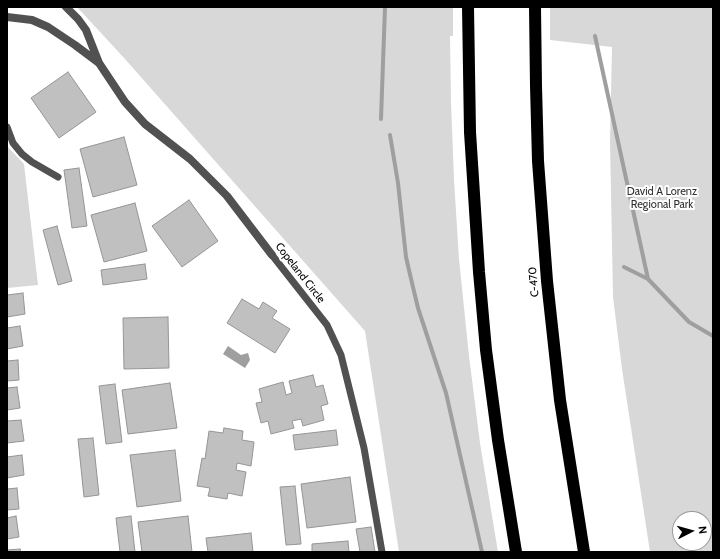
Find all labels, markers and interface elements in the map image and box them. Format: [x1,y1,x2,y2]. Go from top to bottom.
park label: David A Lorenz Regional Park [627,185,697,211]
street label: Copeland Circle [272,240,328,306]
street label: C-470 [526,266,542,298]
north arrow [672,511,712,551]
text: N [696,525,710,534]

